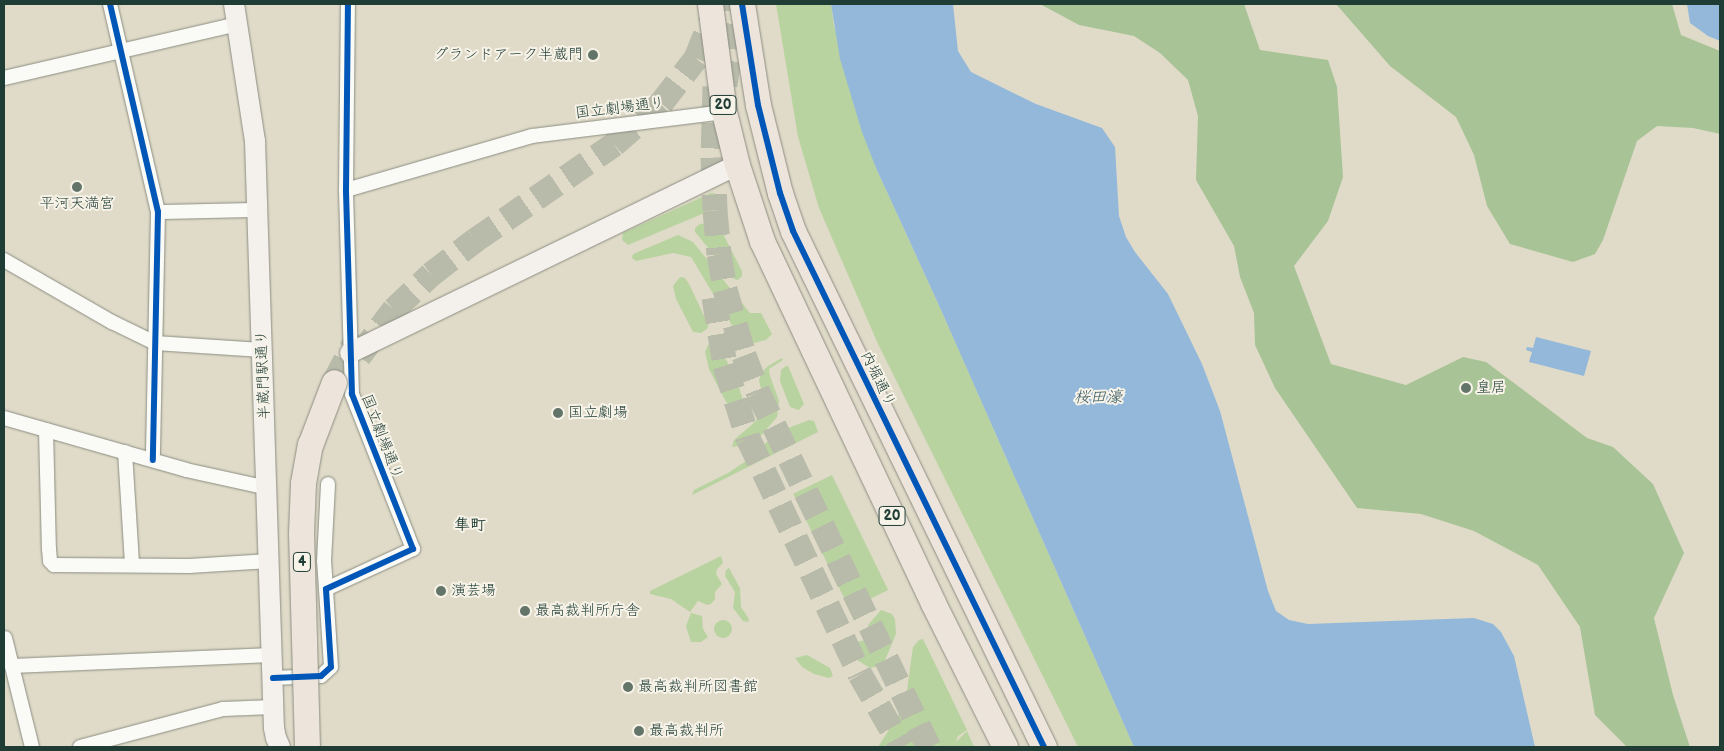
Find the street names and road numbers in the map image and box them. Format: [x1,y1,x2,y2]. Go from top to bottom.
street label: 国立劇場通り [574,94,666,122]
road number: 20 [709,94,737,116]
street label: 半蔵門駅通り [252,330,274,420]
street label: 内堀通り [857,348,899,410]
street label: 国立劇場通り [357,392,407,482]
road number: 20 [878,504,906,528]
road number: 4 [292,550,312,574]

